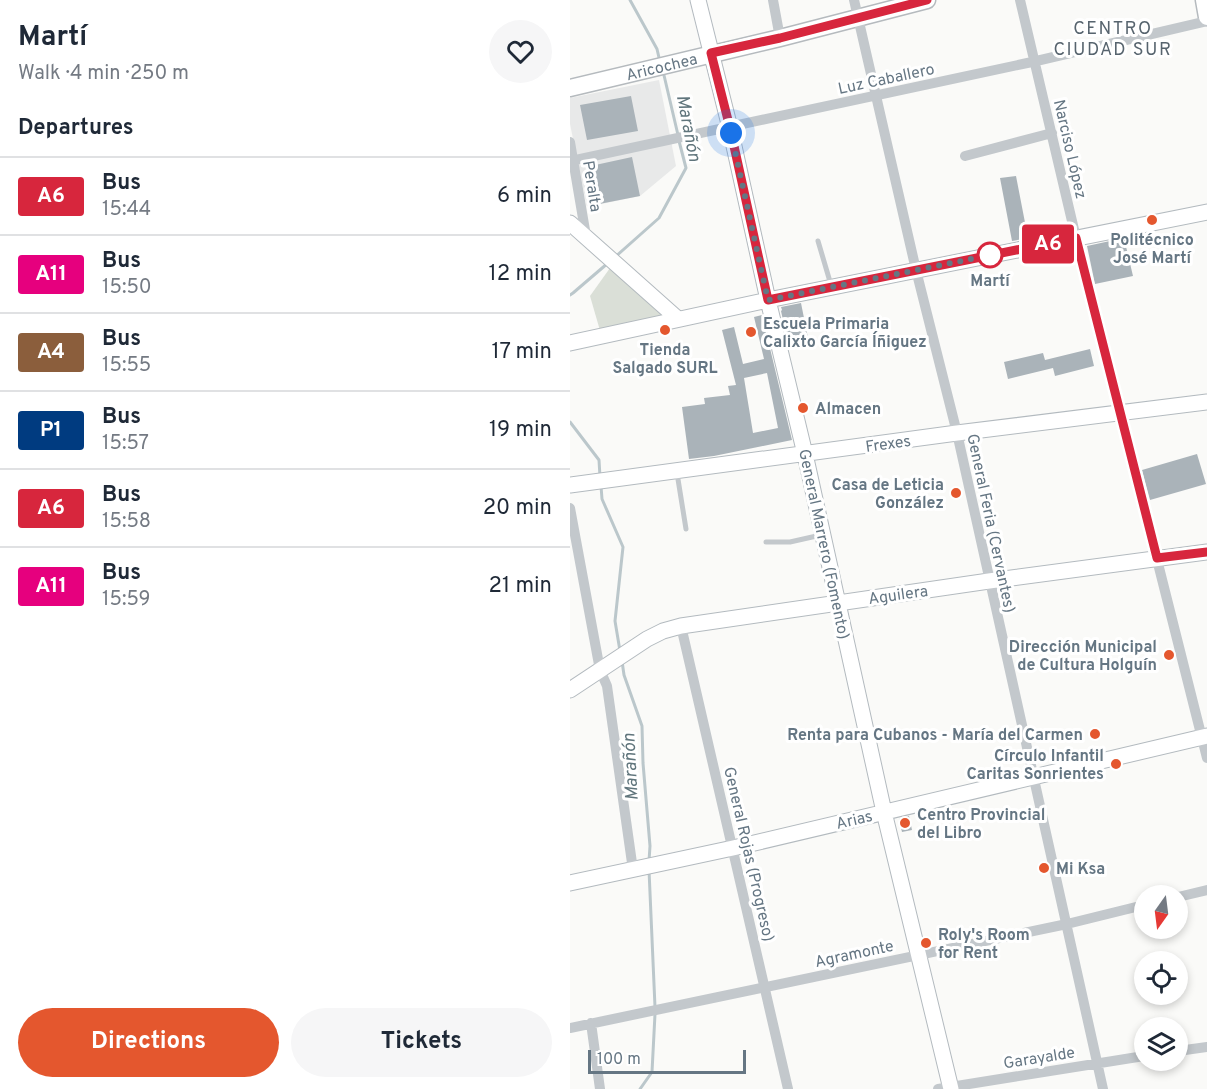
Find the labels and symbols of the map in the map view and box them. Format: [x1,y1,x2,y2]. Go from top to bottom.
district label: CENTRO CIUDAD SUR [1054,18,1172,62]
street label: Aricochea [624,50,700,86]
street label: Luz Caballero [836,60,937,100]
water label: Marañón [670,93,705,164]
street label: Narciso López [1048,98,1090,201]
your location [716,118,746,148]
street label: Peralta [577,159,605,213]
marker: Politécnico José Martí [1145,213,1159,227]
line badge: A6 [1021,224,1075,264]
place label: Politécnico José Martí [1110,231,1194,269]
marker: Martí [977,242,1003,268]
place label: Martí [970,272,1011,292]
place label: Escuela Primaria Calixto García Íñiguez [763,315,927,353]
marker: Tienda Salgado SURL [658,323,672,337]
marker: Escuela Primaria Calixto García Íñiguez [744,325,758,339]
place label: Tienda Salgado SURL [612,341,718,379]
place label: Almacen [815,400,881,420]
marker: Almacen [796,401,810,415]
street label: Frexes [864,432,912,458]
street label: General Feria (Cervantes) [961,432,1019,615]
street label: General Marrero (Fomento) [793,447,853,641]
place label: Casa de Leticia González [832,476,944,514]
marker: Casa de Leticia González [949,486,963,500]
street label: Aguilera [867,582,929,610]
place label: Dirección Municipal de Cultura Holguín [1009,638,1157,676]
marker: Dirección Municipal de Cultura Holguín [1162,648,1176,662]
place label: Renta para Cubanos - María del Carmen [787,726,1083,746]
marker: Renta para Cubanos - María del Carmen [1088,727,1102,741]
water label: Marañón [618,732,645,801]
place label: Círculo Infantil Caritas Sonrientes [967,747,1104,785]
marker: Círculo Infantil Caritas Sonrientes [1109,757,1123,771]
street label: General Rojas (Progreso) [718,765,778,944]
place label: Centro Provincial del Libro [917,806,1045,844]
street label: Arias [834,807,875,835]
marker: Centro Provincial del Libro [898,816,912,830]
place label: Mi Ksa [1056,860,1105,880]
marker: Mi Ksa [1037,861,1051,875]
north arrow [1134,885,1188,939]
place label: Roly's Room for Rent [938,926,1030,964]
marker: Roly's Room for Rent [919,936,933,950]
street label: Agramonte [813,937,896,973]
street label: Garayalde [1002,1043,1077,1075]
scale bar [588,1047,746,1074]

